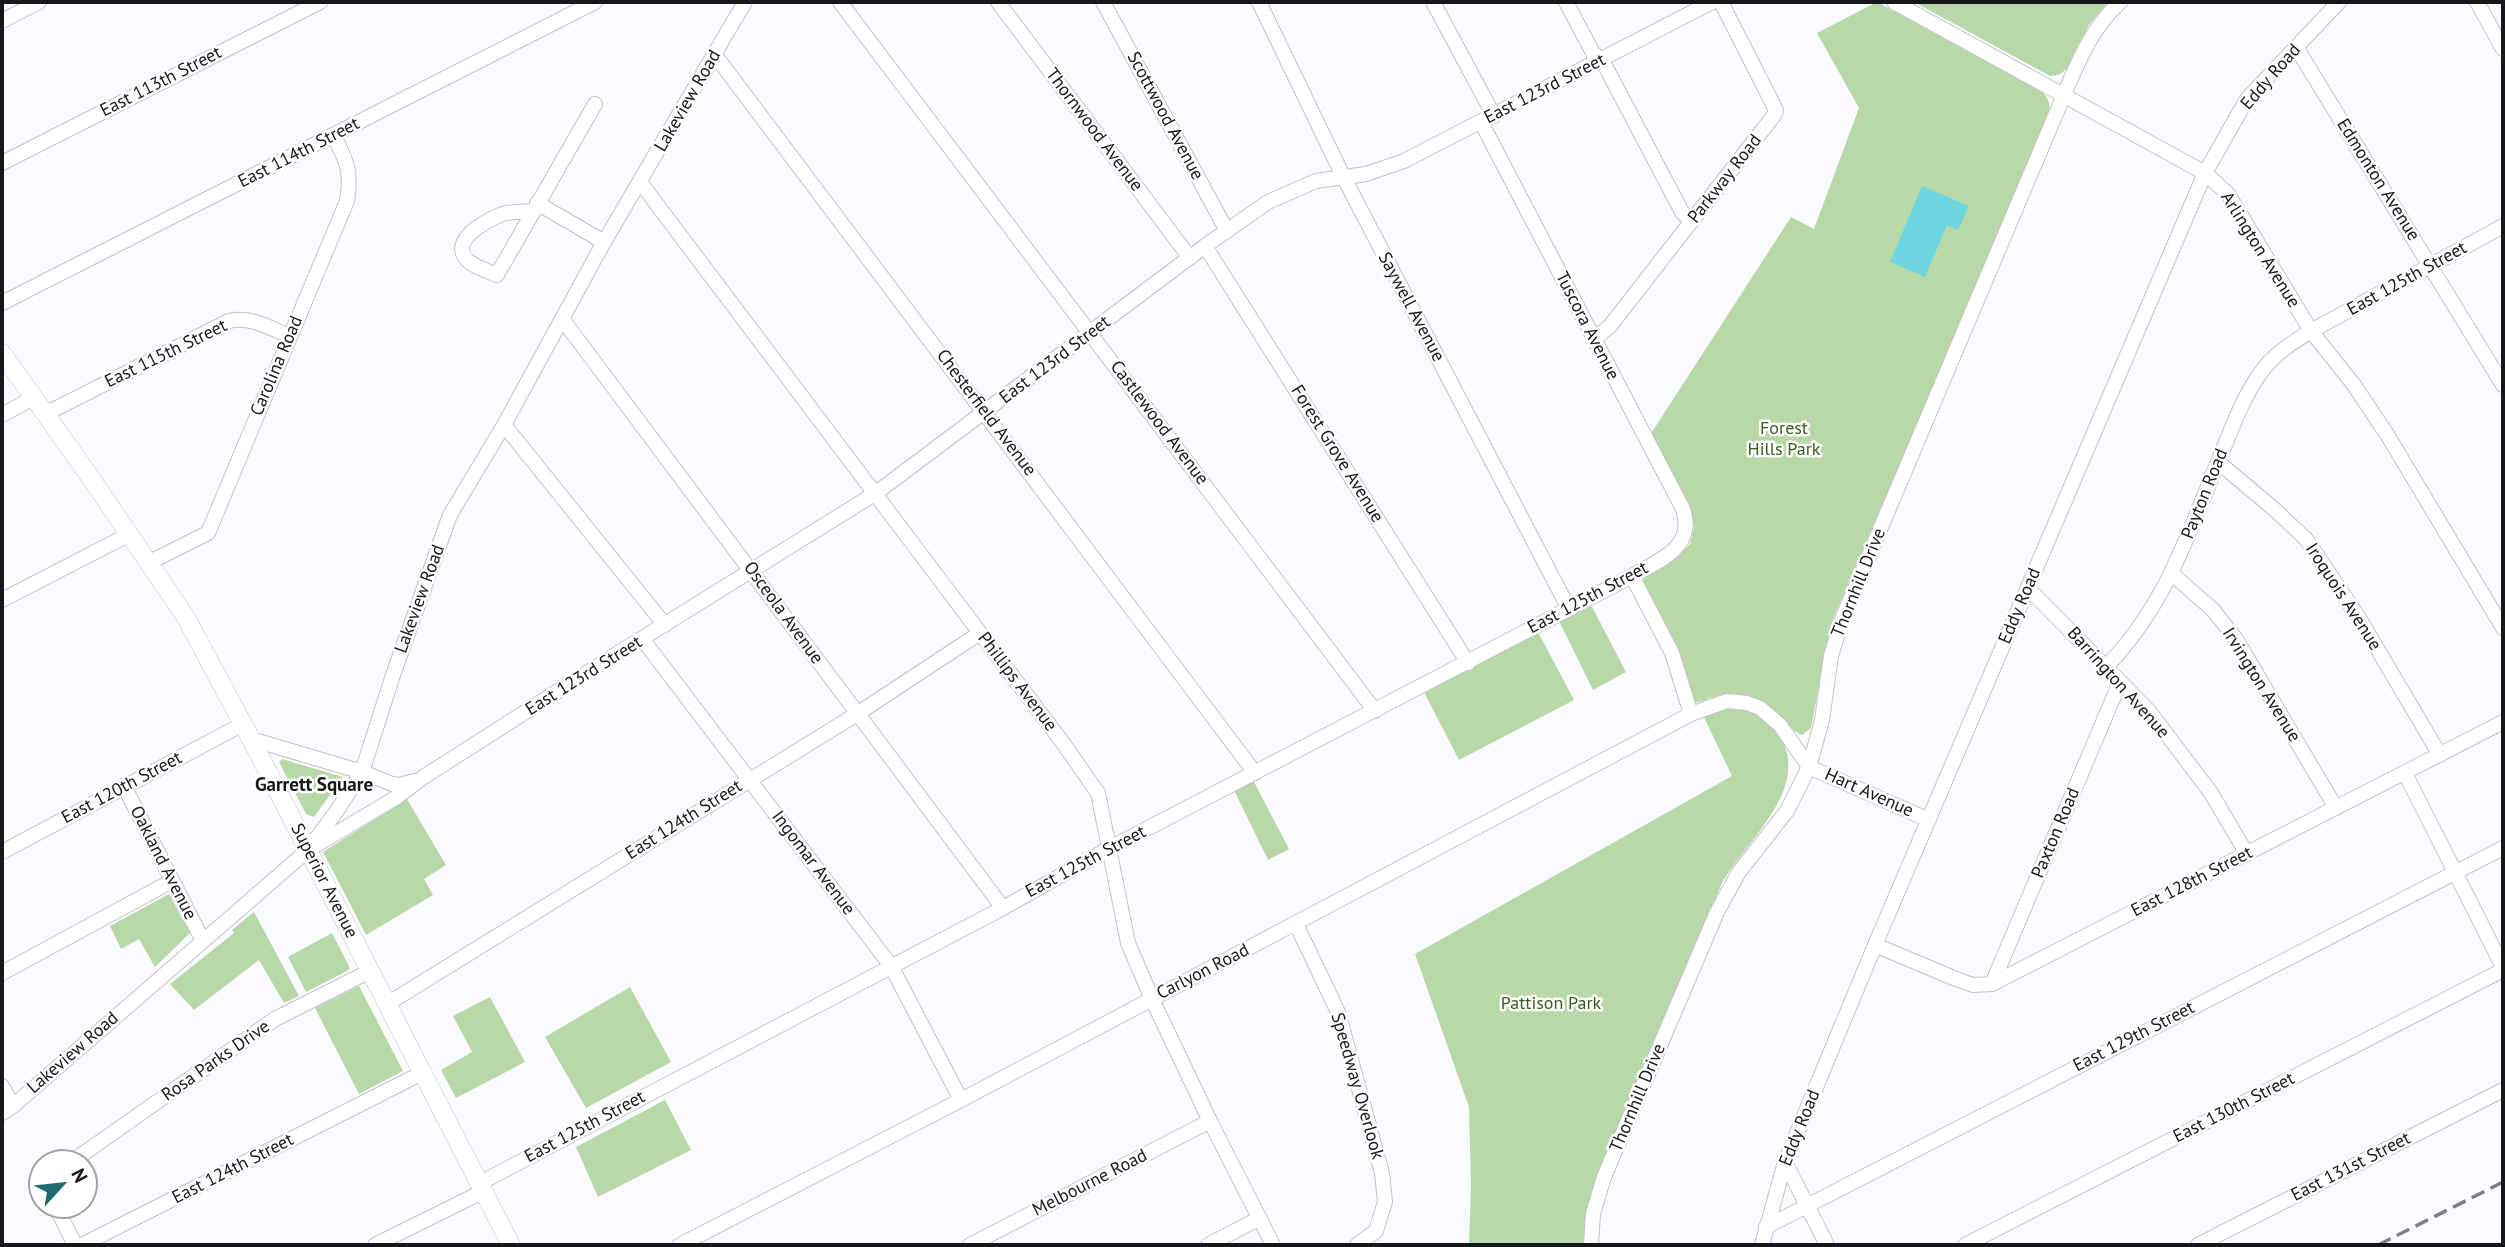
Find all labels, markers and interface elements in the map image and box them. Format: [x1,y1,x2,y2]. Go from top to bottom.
street label: Eddy Road [2237,40,2305,114]
street label: East 113th Street [97,42,225,122]
street label: Lakeview Road [650,46,726,156]
street label: Scottwood Avenue [1122,48,1208,184]
street label: East 123rd Street [1481,49,1609,129]
street label: Thornwood Avenue [1041,64,1147,196]
street label: East 114th Street [235,113,363,193]
street label: Edmonton Avenue [2332,115,2424,245]
street label: Parkway Road [1684,130,1766,228]
street label: Arlington Avenue [2216,188,2304,312]
street label: East 125th Street [2344,237,2470,321]
street label: Saywell Avenue [1373,249,1449,365]
street label: Tuscora Avenue [1550,268,1624,384]
street label: East 123rd Street [995,311,1115,409]
street label: Carolina Road [246,313,308,419]
street label: East 115th Street [101,315,231,393]
street label: Chesterfield Avenue [931,345,1041,481]
street label: Castlewood Avenue [1105,357,1213,489]
street label: Forest Grove Avenue [1286,381,1388,527]
park label: Forest Hills Park [1748,418,1820,460]
street label: Payton Road [2177,446,2233,542]
street label: Thornhill Drive [1827,525,1891,641]
street label: Iroquois Avenue [2300,539,2386,655]
street label: Lakeview Road [390,542,450,656]
street label: East 125th Street [1524,557,1652,639]
street label: Osceola Avenue [739,558,827,668]
street label: Eddy Road [1994,565,2046,647]
street label: Barrington Avenue [2062,623,2174,743]
street label: Irvington Avenue [2217,624,2305,746]
street label: Phillips Avenue [973,628,1061,736]
street label: East 123rd Street [522,632,646,720]
street label: East 120th Street [58,747,186,829]
street label: Hart Avenue [1821,764,1917,822]
district label: Garrett Square [255,775,373,797]
street label: East 124th Street [622,776,746,864]
street label: Paxton Road [2027,785,2085,881]
street label: Oakland Avenue [125,803,201,923]
street label: Ingomar Avenue [767,807,859,919]
street label: Superior Avenue [286,820,362,942]
street label: East 125th Street [1022,821,1150,903]
street label: East 128th Street [2128,842,2256,922]
street label: Carlyon Road [1153,939,1253,1005]
park label: Pattison Park [1501,993,1601,1015]
street label: East 129th Street [2070,997,2198,1077]
street label: Lakeview Road [23,1008,123,1098]
street label: Speedway Overlook [1326,1010,1388,1162]
street label: Rosa Parks Drive [158,1016,274,1106]
street label: Thornhill Drive [1605,1040,1671,1156]
street label: East 130th Street [2170,1068,2298,1148]
street label: East 125th Street [521,1086,649,1168]
street label: Eddy Road [1775,1087,1825,1169]
street label: East 131st Street [2288,1128,2414,1206]
street label: East 124th Street [169,1129,297,1209]
street label: Melbourne Road [1029,1145,1151,1221]
north arrow [28,1149,98,1219]
text: N [66,1164,93,1186]

